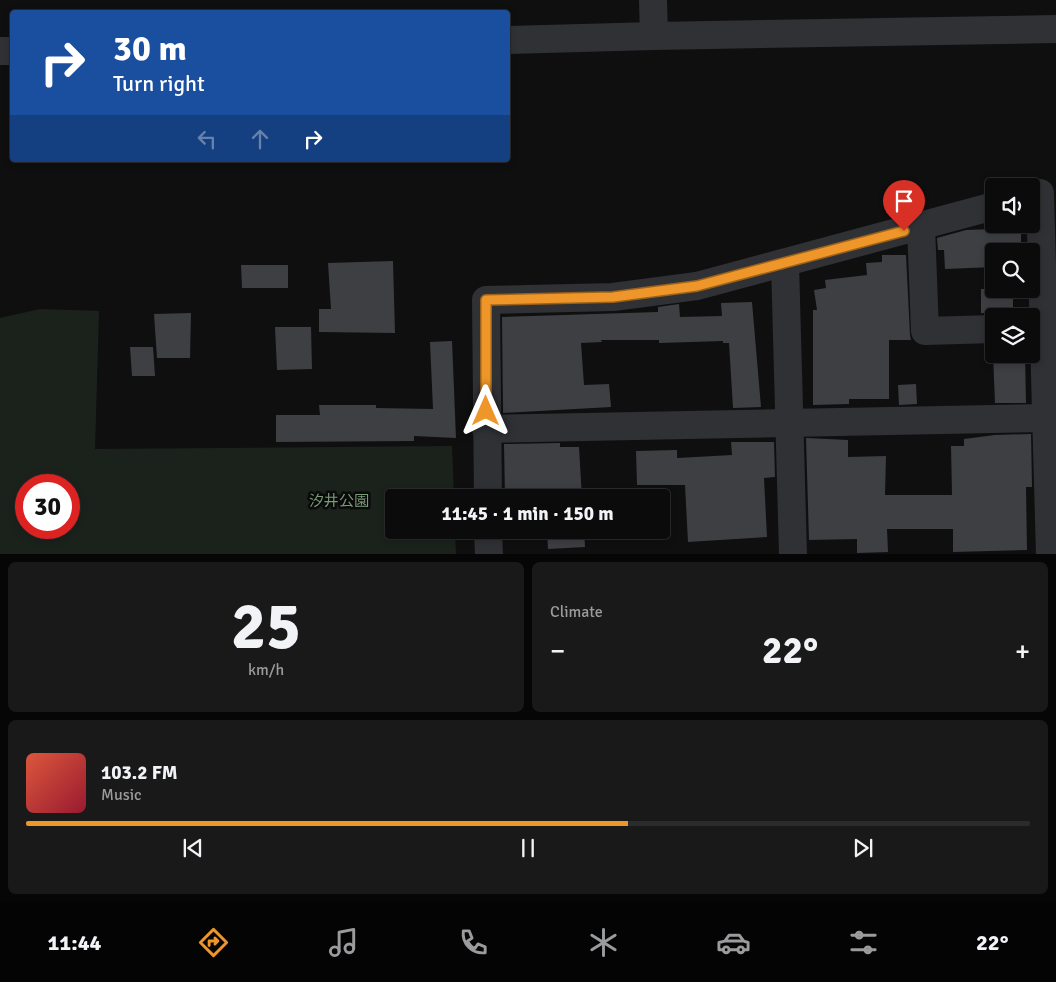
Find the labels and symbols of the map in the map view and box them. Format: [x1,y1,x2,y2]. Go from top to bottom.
pin [883,180,925,231]
position arrow [459,384,511,436]
speed limit sign: 30 [15,474,80,539]
park label: 汐井公園 [309,492,369,510]

